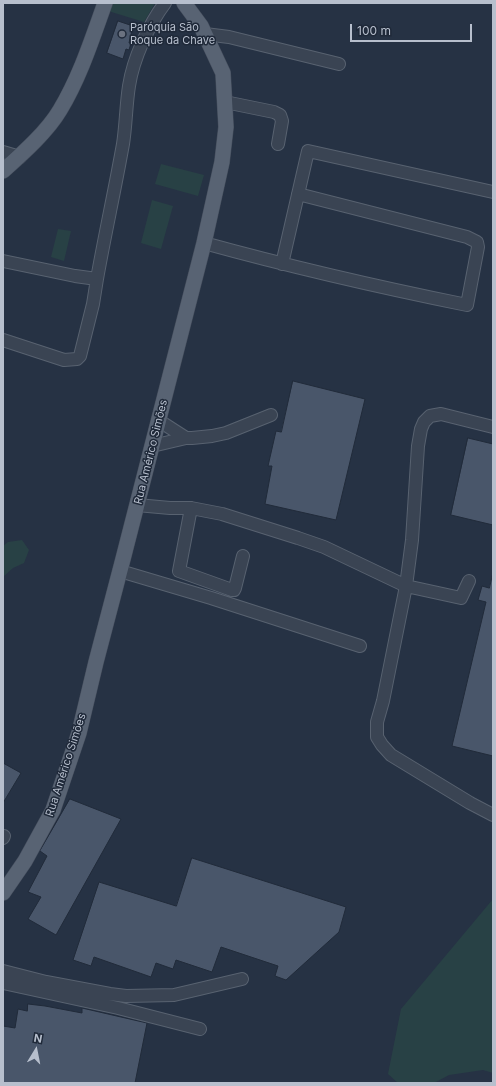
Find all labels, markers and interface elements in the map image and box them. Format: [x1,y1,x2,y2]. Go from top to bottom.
scale bar [352,16,474,42]
place label: Paróquia São Roque da Chave [130,21,215,47]
text: 100 m [357,23,391,38]
marker: Paróquia São Roque da Chave [117,29,127,39]
street label: Rua Américo Simões [132,398,170,506]
street label: Rua Américo Simões [43,712,89,818]
north arrow [16,1030,56,1070]
text: N [33,1031,43,1046]

